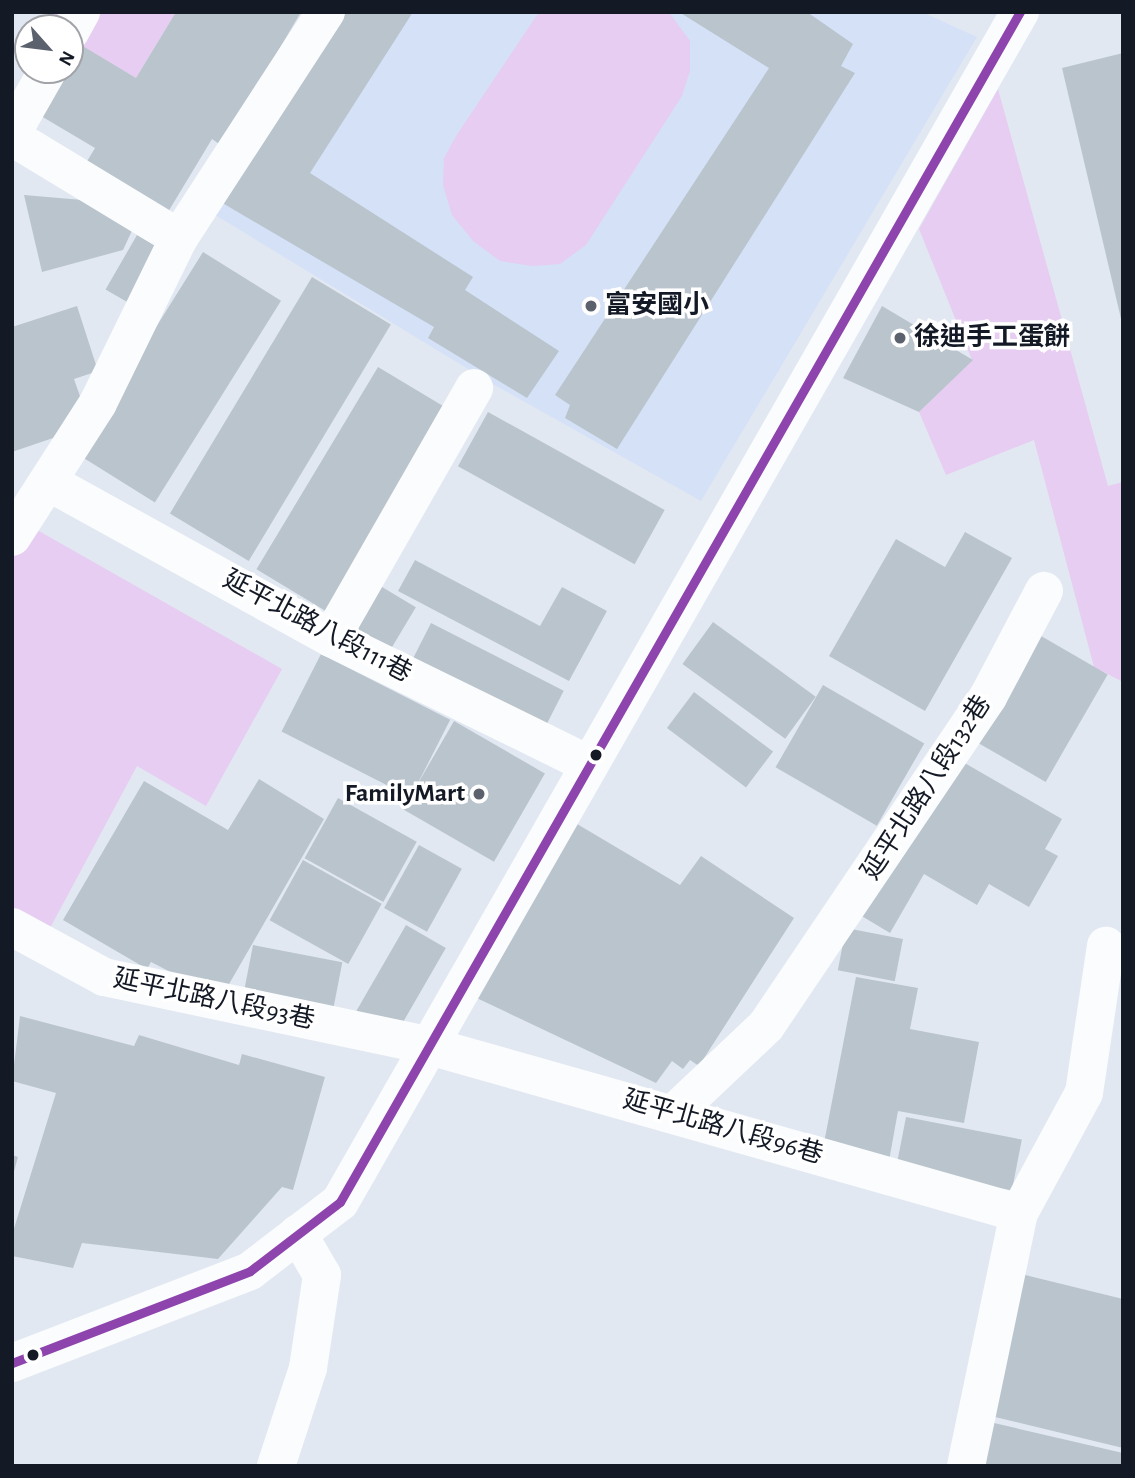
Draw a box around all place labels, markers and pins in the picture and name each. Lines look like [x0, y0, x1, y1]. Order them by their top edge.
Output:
place label: 富安國小 [605, 290, 709, 322]
marker: 富安國小 [583, 298, 599, 314]
place label: 徐迪手工蛋餅 [914, 322, 1070, 354]
marker: 徐迪手工蛋餅 [892, 330, 908, 346]
unlabelled marker [589, 748, 603, 762]
place label: FamilyMart [345, 778, 465, 810]
marker: FamilyMart [471, 786, 487, 802]
unlabelled marker [26, 1348, 40, 1362]

